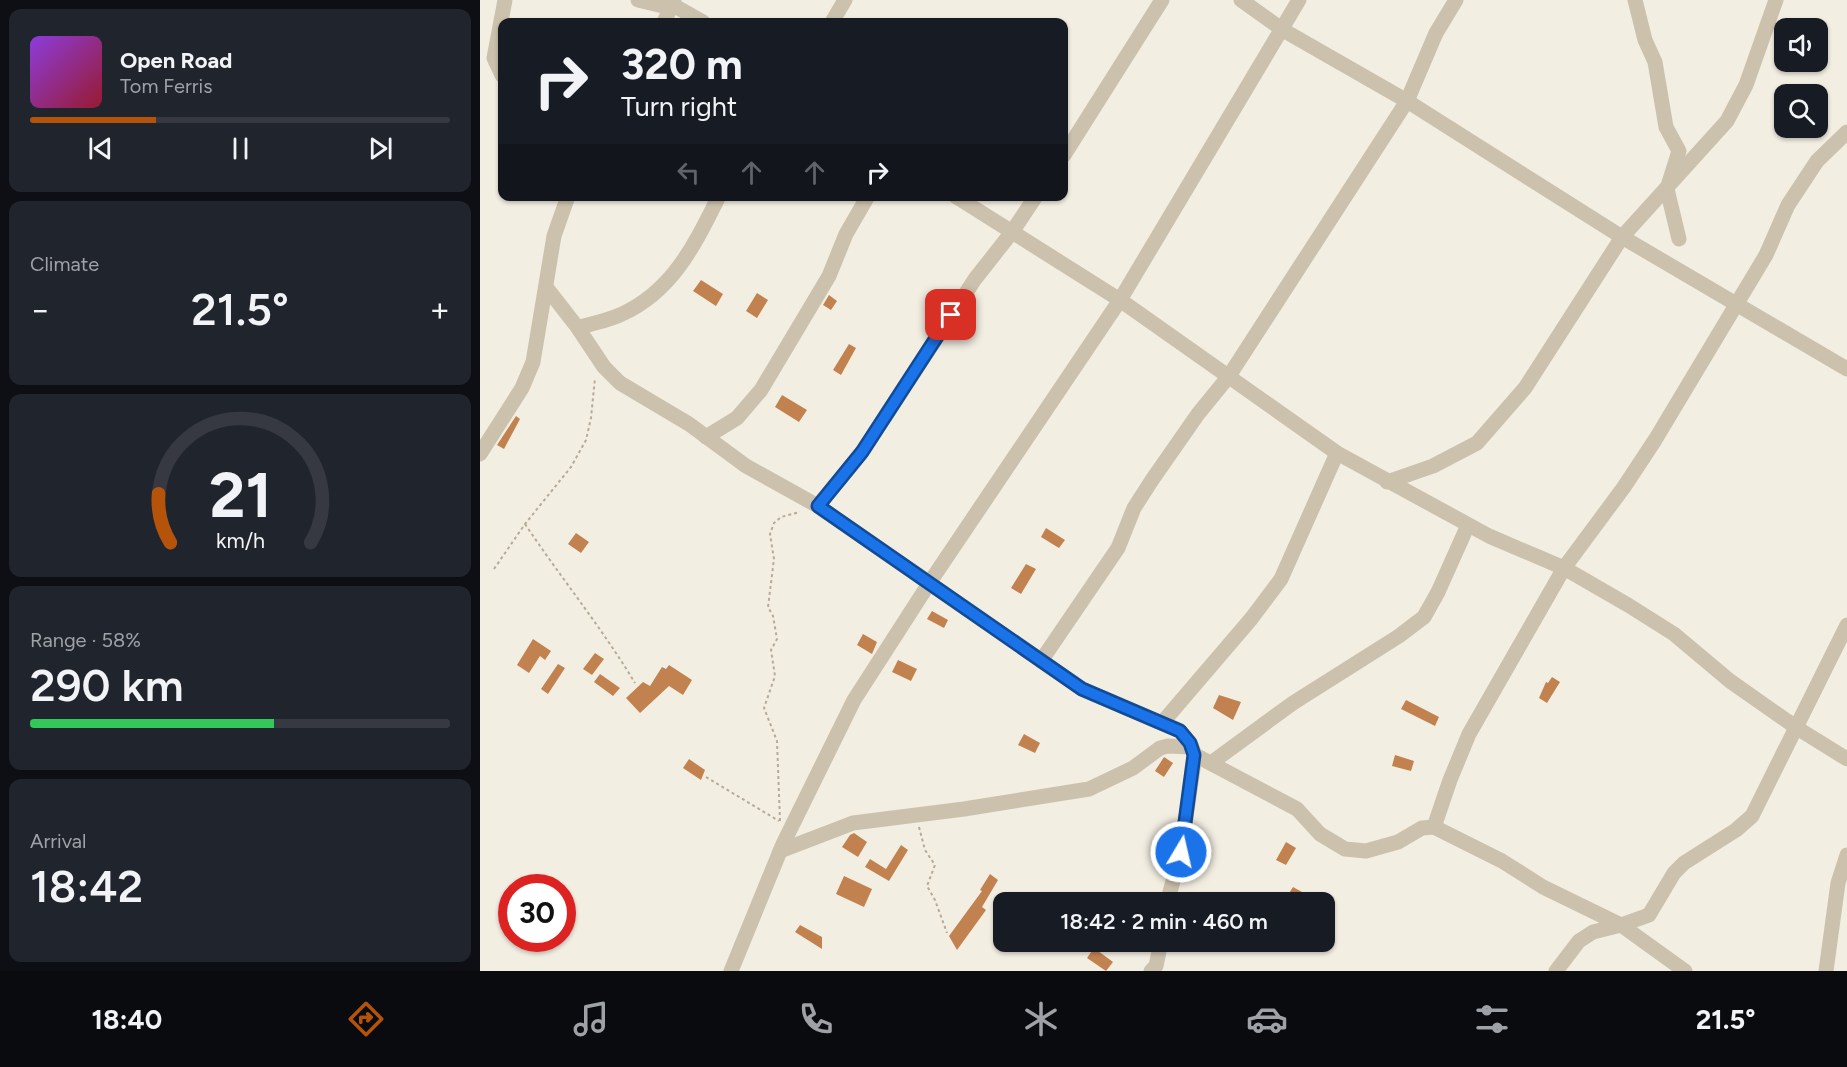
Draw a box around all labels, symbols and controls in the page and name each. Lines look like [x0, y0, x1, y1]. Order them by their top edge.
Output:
map controls [1774, 18, 1828, 138]
button: sound [1774, 18, 1828, 72]
text: 320 m [621, 39, 743, 90]
icon: right [522, 42, 600, 120]
text: Open Road [120, 47, 232, 74]
text: Tom Ferris [120, 74, 213, 98]
button: search [1774, 84, 1828, 138]
text: Turn right [621, 90, 737, 123]
icon: previous [84, 132, 117, 165]
icon: pause [224, 132, 257, 165]
icon: next [364, 132, 397, 165]
icon: left [672, 156, 705, 189]
icon: ahead [735, 156, 768, 189]
icon: ahead [798, 156, 831, 189]
icon: right [861, 156, 894, 189]
text: Climate [30, 252, 99, 276]
text: 21.5° [191, 282, 289, 336]
pin [925, 289, 976, 340]
text: − [30, 290, 51, 329]
text: + [429, 290, 450, 329]
icon: arrive [934, 298, 967, 331]
text: 21 [209, 458, 271, 533]
text: km/h [216, 528, 264, 553]
text: Range · 58% [30, 628, 141, 652]
text: 290 km [30, 658, 184, 712]
position arrow [1149, 820, 1213, 884]
text: Arrival [30, 829, 86, 853]
text: 18:42 [30, 859, 143, 913]
speed limit sign: 30 [498, 874, 576, 952]
text: 18:42 · 2 min · 460 m [1060, 908, 1268, 935]
icon: directions [345, 998, 387, 1040]
icon: music [570, 998, 612, 1040]
icon: phone [795, 998, 837, 1040]
icon: climate [1020, 998, 1062, 1040]
icon: car [1246, 998, 1288, 1040]
icon: filters [1471, 998, 1513, 1040]
text: 18:40 [92, 1003, 162, 1036]
text: 21.5° [1696, 1003, 1755, 1036]

